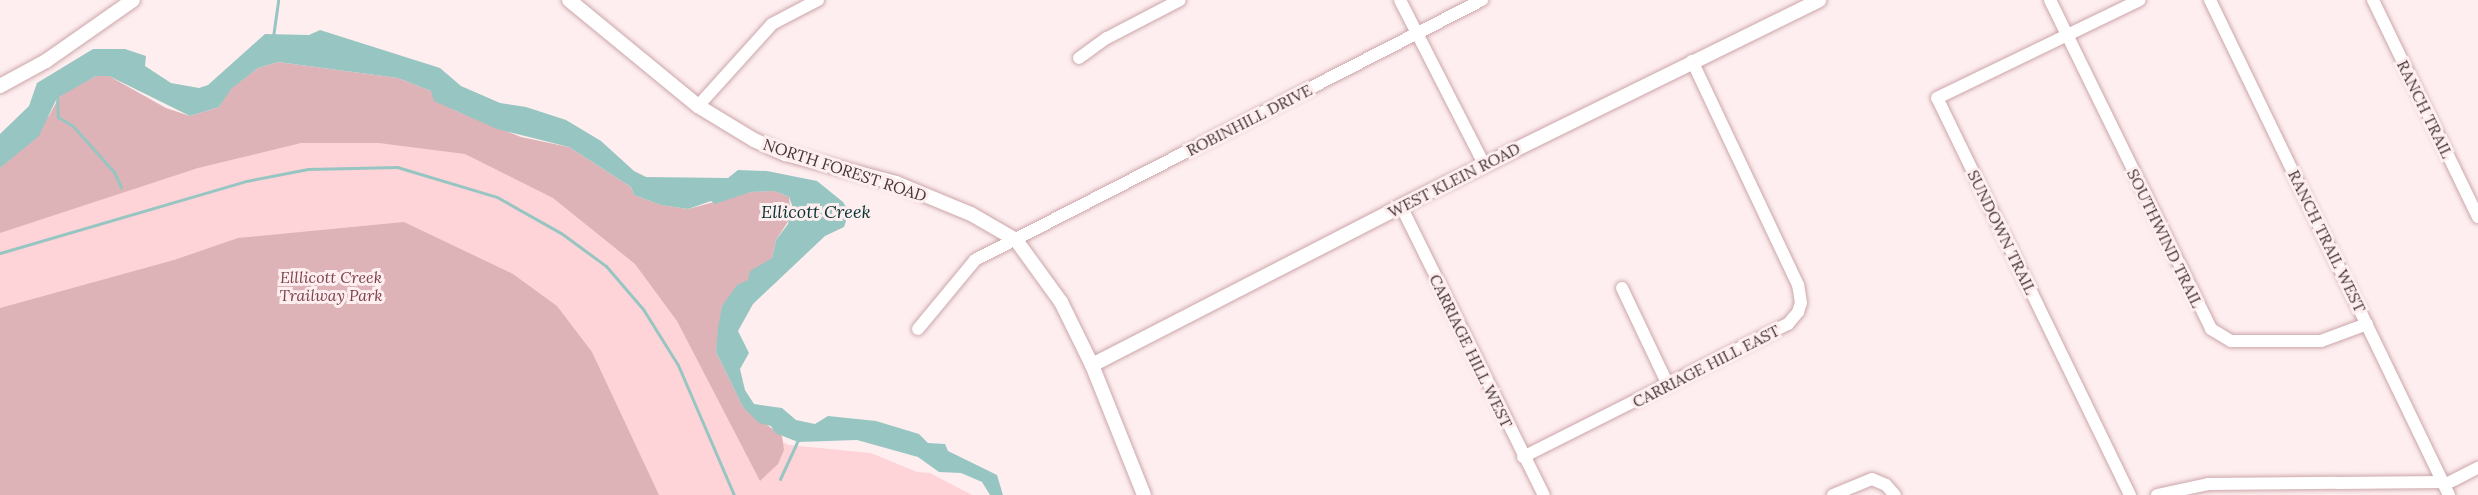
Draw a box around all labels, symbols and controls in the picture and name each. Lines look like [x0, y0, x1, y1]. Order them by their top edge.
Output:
street label: RANCH TRAIL [2393, 57, 2457, 161]
street label: ROBINHILL DRIVE [1183, 80, 1315, 160]
street label: NORTH FOREST ROAD [761, 134, 929, 206]
street label: WEST KLEIN ROAD [1385, 138, 1523, 222]
street label: SOUTHWIND TRAIL [2123, 166, 2207, 310]
street label: SUNDOWN TRAIL [1964, 167, 2040, 297]
street label: RANCH TRAIL WEST [2284, 167, 2370, 315]
water label: Ellicott Creek [761, 201, 871, 223]
park label: Elllicott Creek Trailway Park [279, 267, 383, 305]
street label: CARRIAGE HILL WEST [1425, 271, 1517, 431]
street label: CARRIAGE HILL EAST [1629, 321, 1783, 411]

